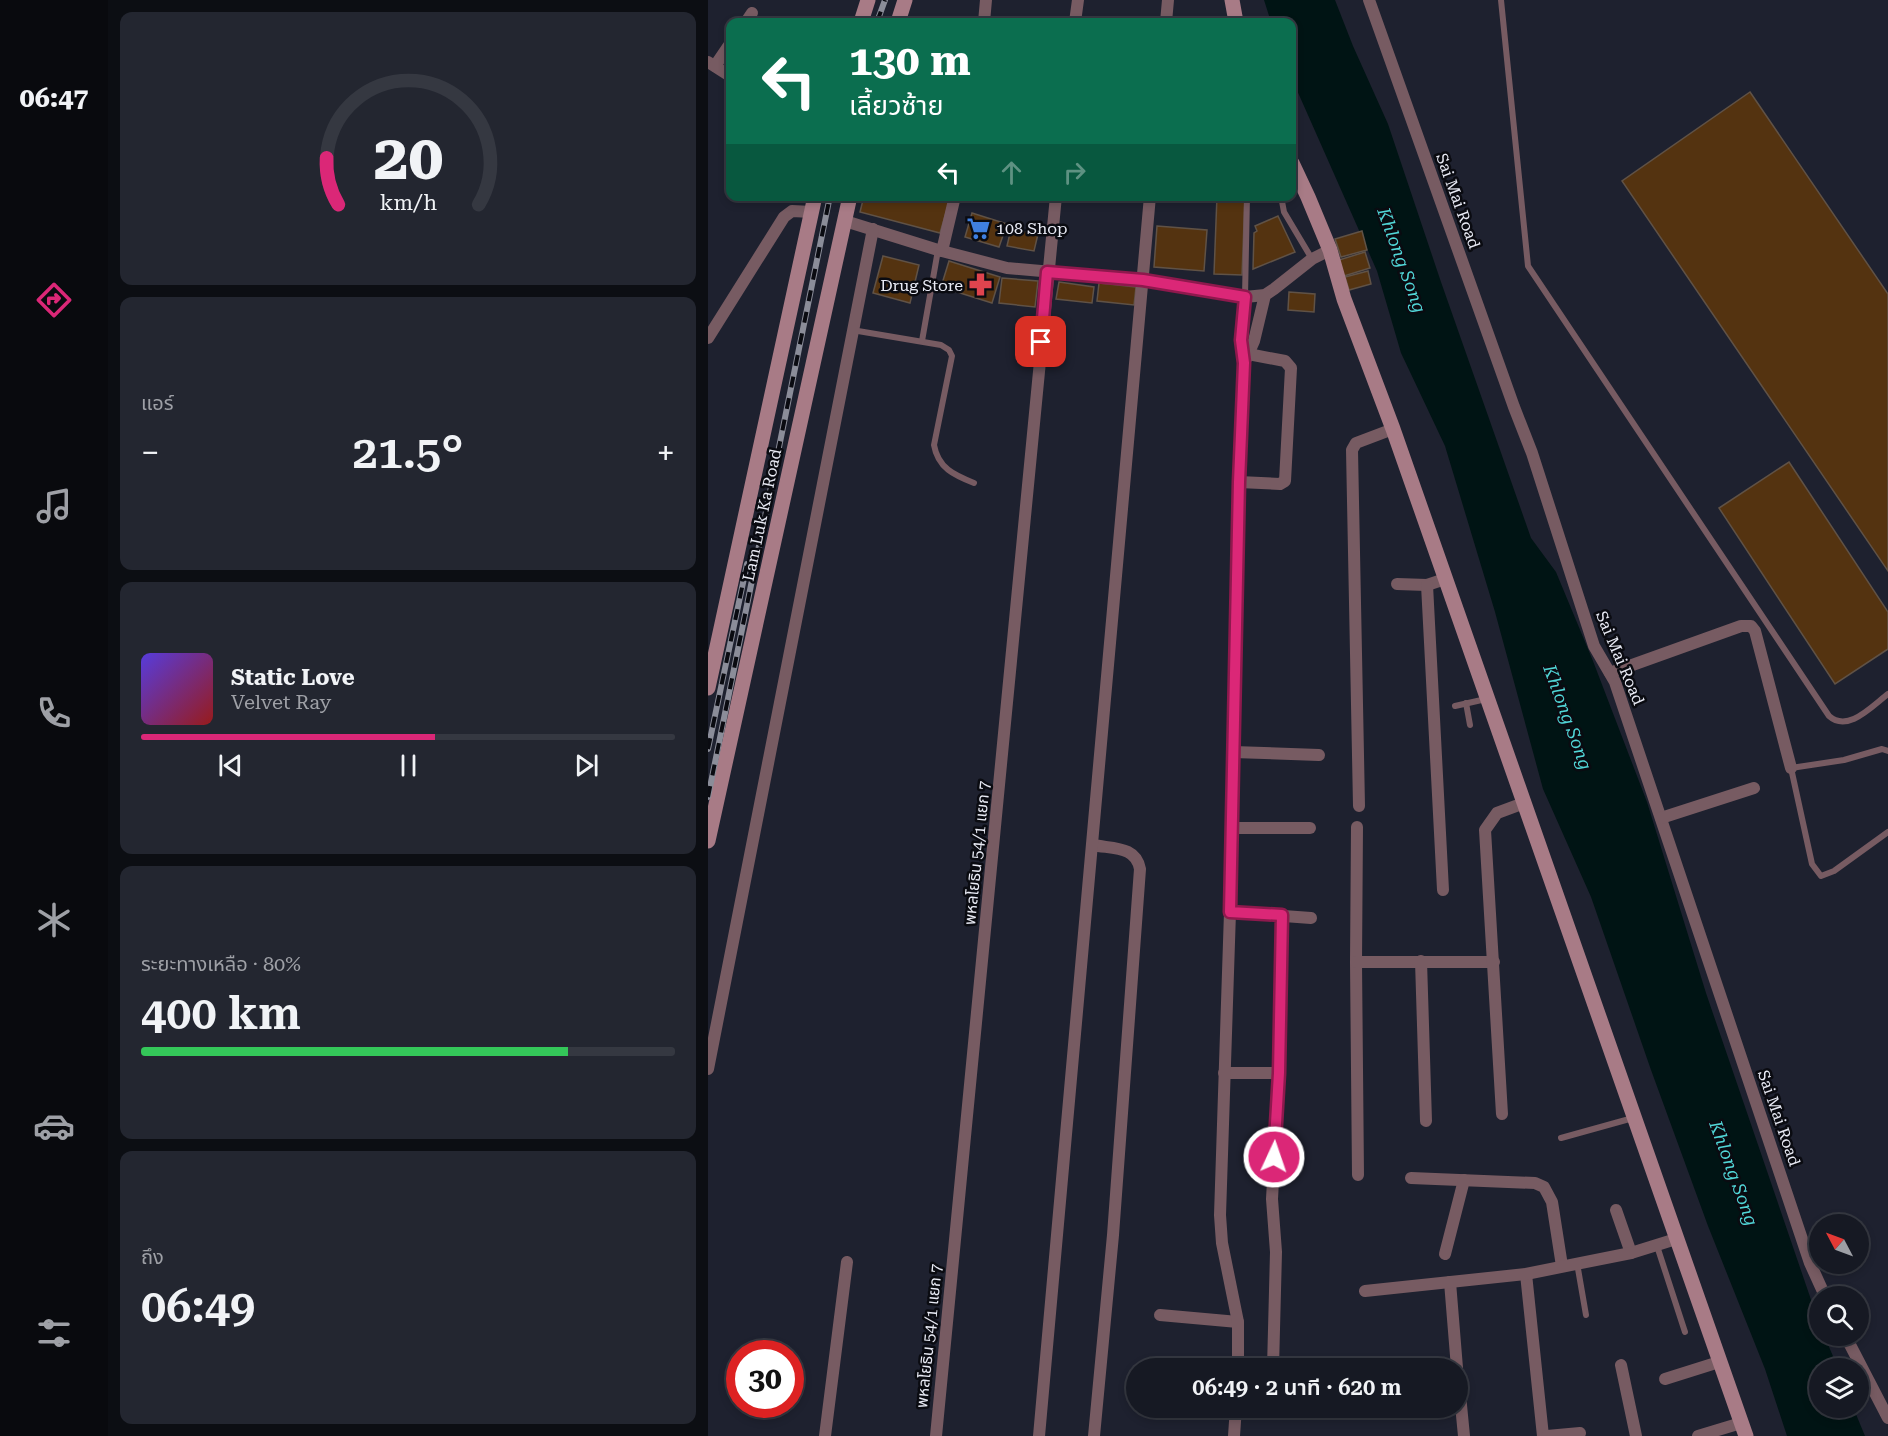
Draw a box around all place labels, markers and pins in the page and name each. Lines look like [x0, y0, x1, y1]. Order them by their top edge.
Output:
supermarket icon: 108 Shop [965, 215, 991, 241]
place label: 108 Shop [996, 219, 1068, 238]
pharmacy icon: Drug Store [968, 272, 994, 298]
place label: Drug Store [880, 276, 963, 295]
pin [1015, 316, 1066, 367]

